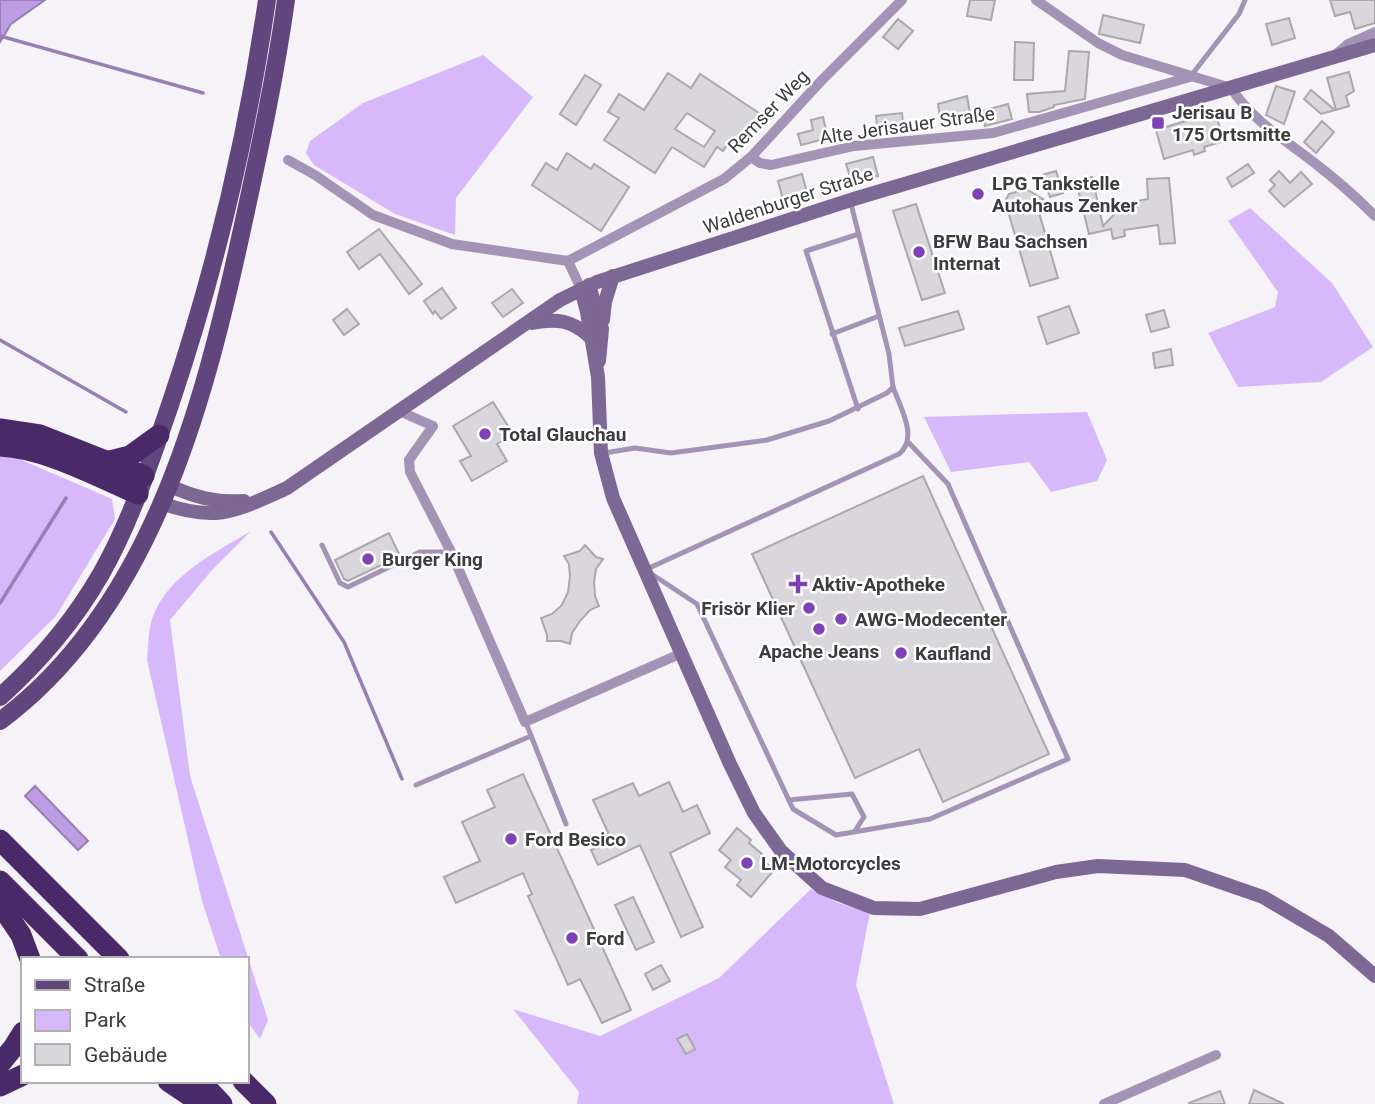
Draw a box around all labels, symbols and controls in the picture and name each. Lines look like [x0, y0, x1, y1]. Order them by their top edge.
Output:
street label: Remser Weg [723, 65, 814, 158]
place label: Jerisau B 175 Ortsmitte [1172, 101, 1291, 146]
street label: Alte Jerisauer Straße [818, 102, 996, 149]
marker: Jerisau B 175 Ortsmitte [1150, 115, 1166, 131]
street label: Waldenburger Straße [700, 162, 876, 239]
place label: LPG Tankstelle Autohaus Zenker [992, 172, 1138, 217]
marker: LPG Tankstelle Autohaus Zenker [970, 186, 986, 202]
place label: BFW Bau Sachsen Internat [933, 230, 1088, 275]
marker: BFW Bau Sachsen Internat [911, 244, 927, 260]
place label: Total Glauchau [499, 423, 626, 446]
marker: Total Glauchau [477, 426, 493, 442]
place label: Burger King [382, 548, 483, 571]
marker: Burger King [360, 551, 376, 567]
place label: Aktiv-Apotheke [812, 573, 945, 596]
marker: Aktiv-Apotheke [790, 576, 806, 592]
place label: Frisör Klier [701, 597, 795, 620]
marker: Frisör Klier [801, 600, 817, 616]
place label: AWG-Modecenter [855, 608, 1007, 631]
marker: AWG-Modecenter [833, 611, 849, 627]
marker: Apache Jeans [811, 621, 827, 637]
place label: Apache Jeans [759, 640, 879, 663]
place label: Kaufland [915, 642, 991, 665]
marker: Kaufland [893, 645, 909, 661]
place label: Ford Besico [525, 828, 626, 851]
marker: Ford Besico [503, 831, 519, 847]
place label: LM-Motorcycles [761, 852, 901, 875]
marker: LM-Motorcycles [739, 855, 755, 871]
place label: Ford [586, 927, 624, 950]
marker: Ford [564, 930, 580, 946]
legend [21, 957, 248, 1083]
text: Straße [84, 973, 145, 997]
text: Park [84, 1008, 127, 1032]
text: Gebäude [84, 1043, 167, 1067]

